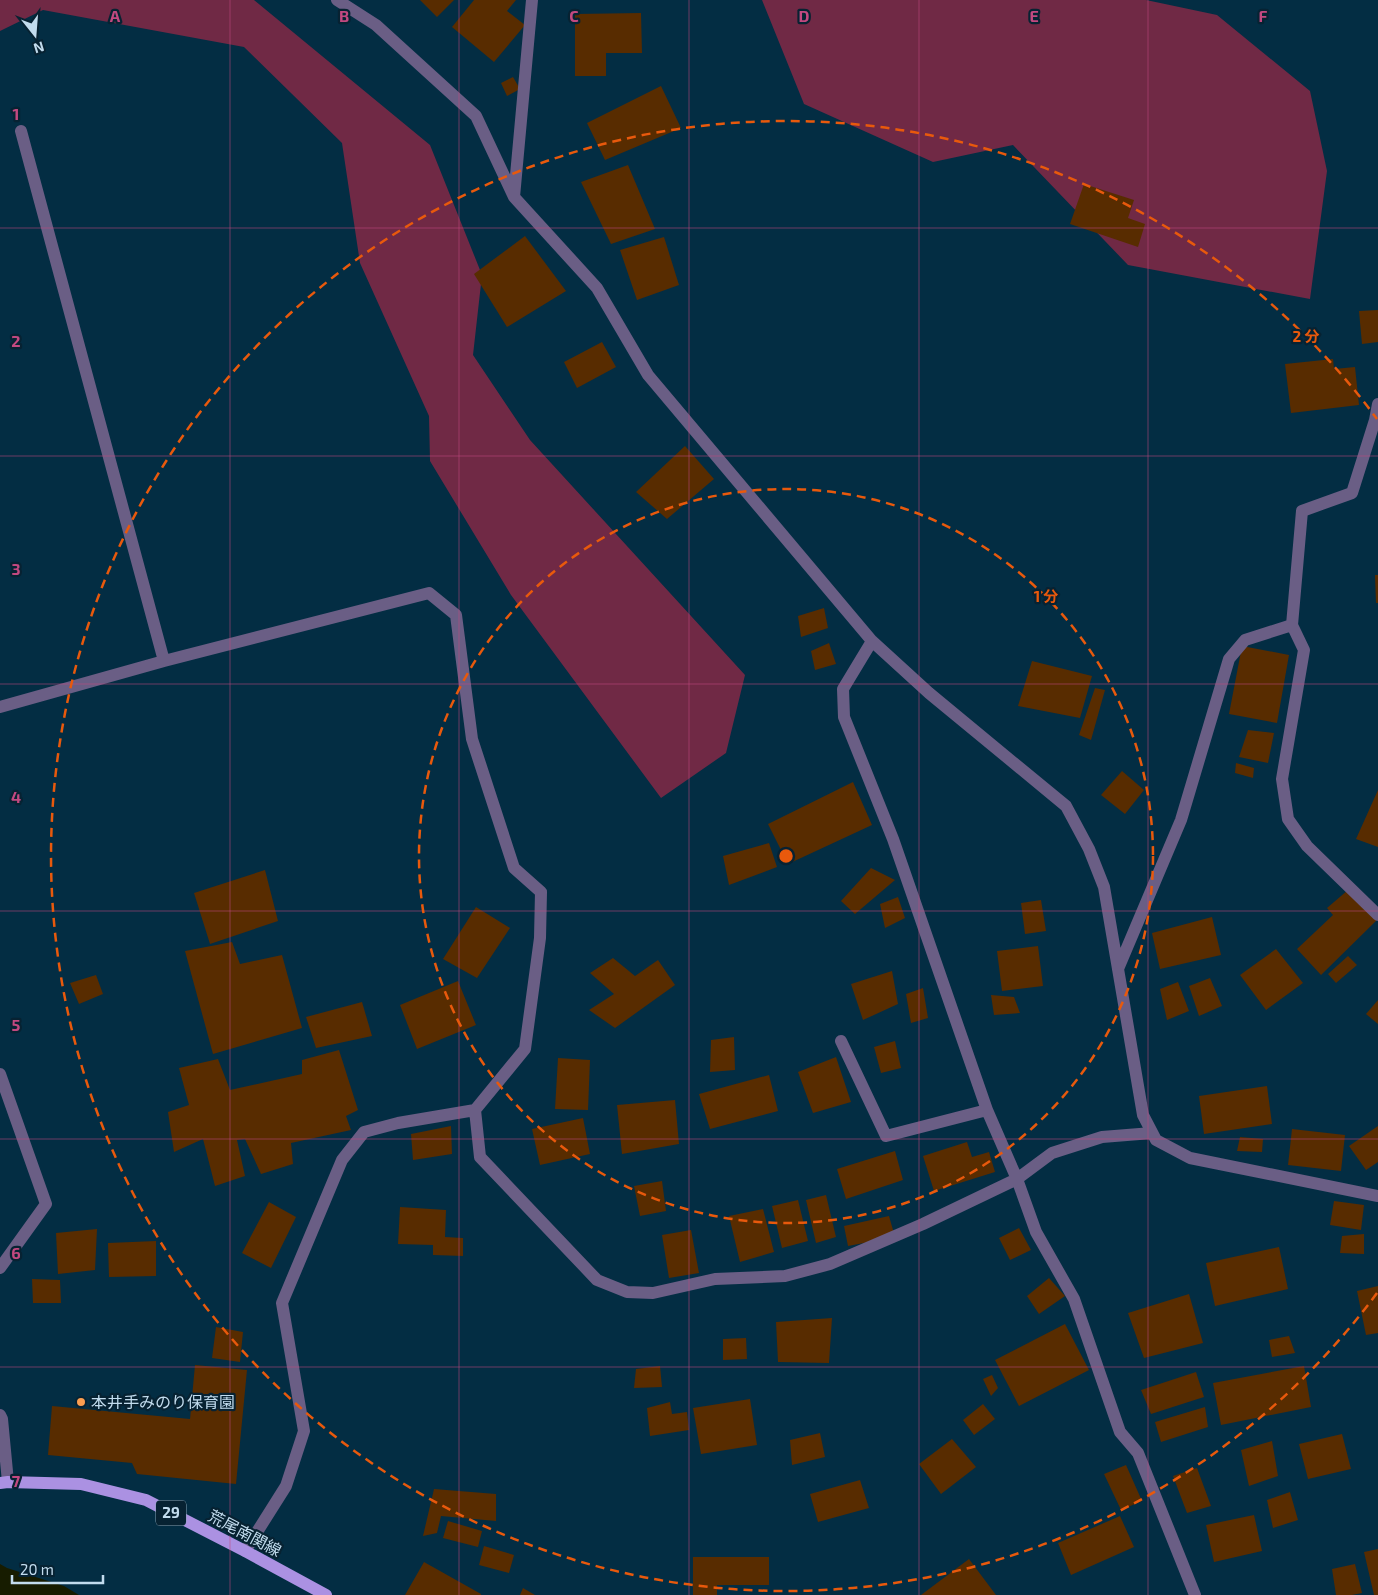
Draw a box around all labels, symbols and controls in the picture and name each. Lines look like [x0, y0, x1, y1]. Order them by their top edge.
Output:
text: A [110, 6, 121, 25]
text: B [339, 6, 349, 25]
text: C [569, 6, 579, 25]
text: D [799, 6, 810, 25]
text: E [1029, 6, 1039, 25]
text: F [1259, 6, 1268, 25]
north arrow [10, 10, 60, 60]
text: N [32, 38, 46, 58]
text: 1 [13, 104, 19, 123]
text: 2 分 [1293, 327, 1319, 345]
text: 2 [11, 331, 21, 350]
text: 3 [11, 559, 21, 578]
text: 1 分 [1034, 587, 1058, 605]
text: 4 [11, 787, 21, 806]
centre of rings [777, 847, 795, 865]
text: 5 [12, 1015, 21, 1034]
text: 6 [11, 1243, 21, 1262]
place label: 本井手みのり保育園 [91, 1392, 235, 1411]
marker: 本井手みのり保育園 [75, 1396, 87, 1408]
text: 7 [12, 1471, 21, 1490]
road number: 29 [156, 1500, 186, 1526]
street label: 荒尾南関線 [205, 1505, 285, 1560]
scale bar [12, 1552, 104, 1584]
text: 20 m [20, 1560, 54, 1578]

